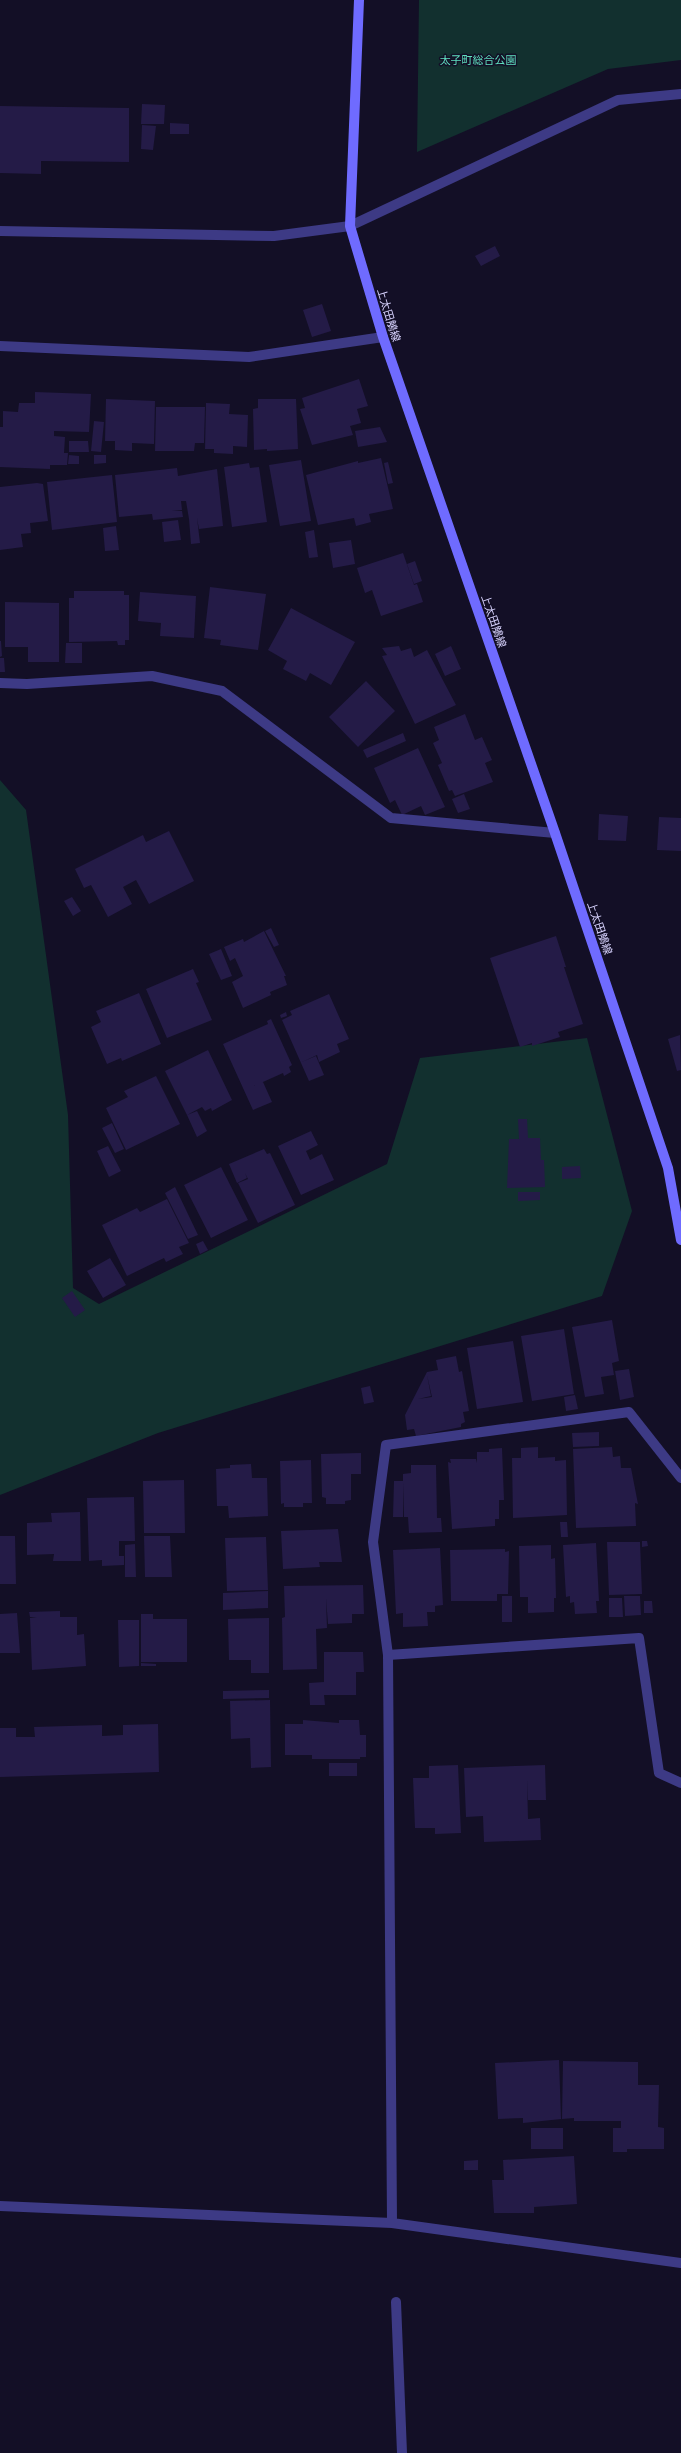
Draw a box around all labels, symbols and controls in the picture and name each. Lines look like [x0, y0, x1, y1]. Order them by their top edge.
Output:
park label: 太子町総合公園 [440, 54, 517, 66]
street label: 上太田鵤線 [375, 287, 403, 343]
street label: 上太田鵤線 [479, 593, 509, 649]
street label: 上太田鵤線 [585, 900, 615, 956]

